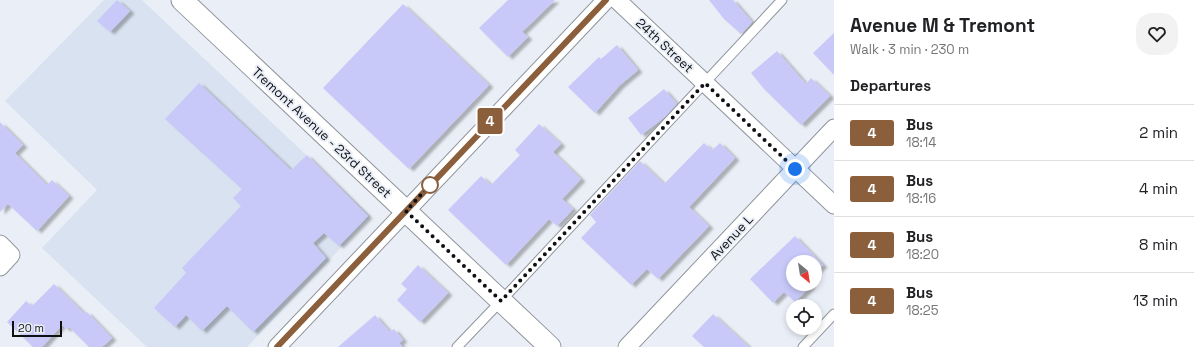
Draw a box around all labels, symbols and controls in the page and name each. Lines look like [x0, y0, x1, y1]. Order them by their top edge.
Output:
text: Avenue M & Tremont [850, 13, 1035, 38]
button: heart [1136, 13, 1178, 55]
street label: 24th Street [632, 14, 697, 76]
text: Walk · 3 min · 230 m [850, 41, 969, 58]
street label: Tremont Avenue - 23rd Street [248, 63, 395, 202]
text: Departures [850, 76, 931, 95]
line badge: 4 [477, 108, 503, 134]
text: 4 [486, 112, 494, 130]
text: Bus [906, 115, 933, 134]
text: 2 min [1139, 123, 1178, 142]
text: 4 [868, 124, 876, 142]
text: 18:14 [906, 134, 936, 151]
your location [785, 159, 805, 179]
text: Bus [906, 171, 933, 190]
unlabelled marker [421, 176, 439, 194]
text: 4 min [1139, 179, 1178, 198]
text: 4 [868, 180, 876, 198]
text: 18:16 [906, 190, 936, 207]
street label: Avenue L [706, 211, 757, 264]
text: Bus [906, 227, 933, 246]
text: 8 min [1139, 235, 1178, 254]
text: 4 [868, 236, 876, 254]
text: 18:20 [906, 246, 939, 263]
north arrow [786, 255, 822, 291]
map controls [786, 255, 822, 335]
text: Bus [906, 283, 933, 302]
text: 13 min [1133, 291, 1178, 310]
text: 4 [868, 292, 876, 310]
button: locate [786, 299, 822, 335]
text: 18:25 [906, 302, 938, 319]
scale bar [12, 319, 62, 338]
text: 20 m [18, 321, 44, 335]

